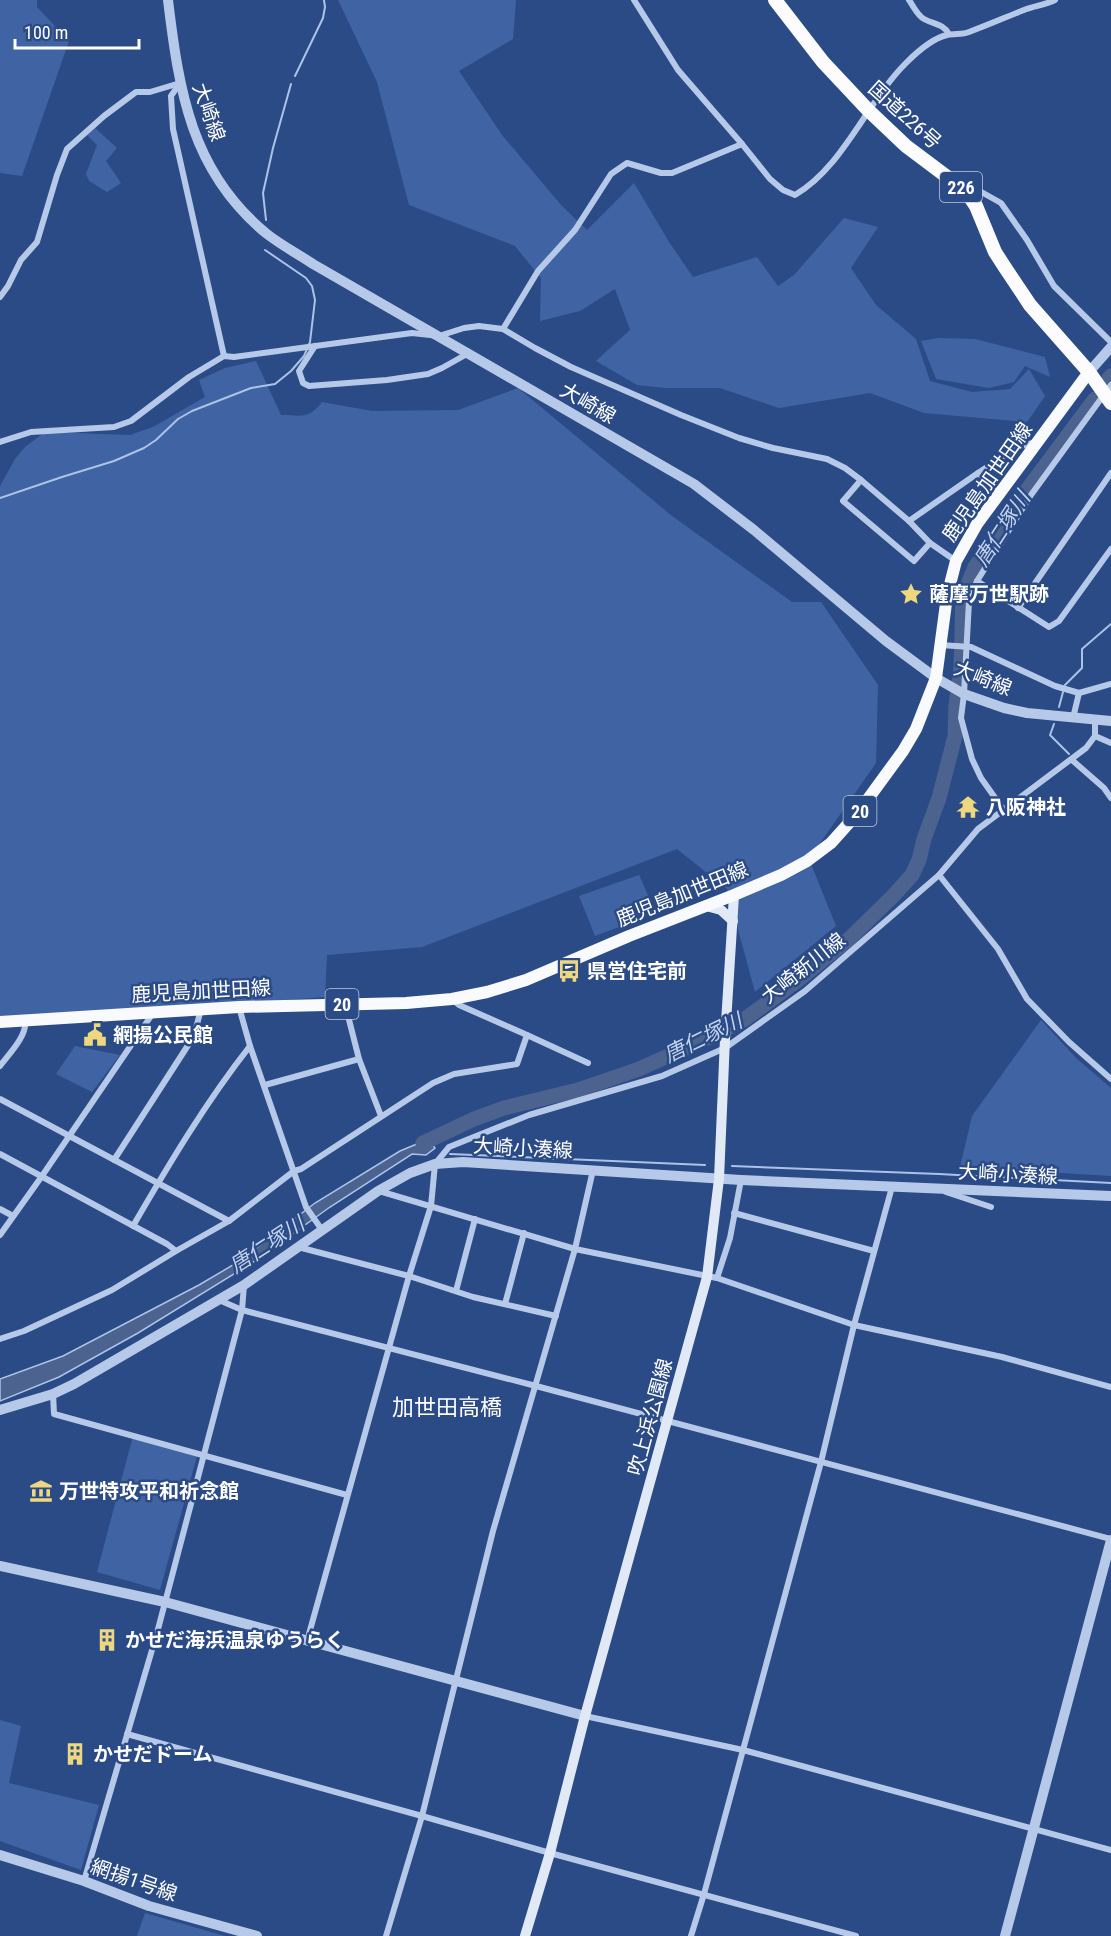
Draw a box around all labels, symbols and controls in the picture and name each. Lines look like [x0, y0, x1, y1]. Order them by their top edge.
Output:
scale bar [15, 12, 140, 50]
text: 100 m [24, 22, 68, 43]
street label: 国道226号 [864, 76, 946, 154]
street label: 大崎線 [188, 80, 230, 144]
road number: 226 [940, 172, 982, 202]
street label: 大崎線 [556, 378, 620, 428]
street label: 鹿児島加世田線 [937, 418, 1037, 546]
water label: 唐仁塚川 [969, 486, 1036, 571]
place icon: 薩摩万世駅跡 [898, 581, 924, 607]
place label: 薩摩万世駅跡 [929, 582, 1049, 606]
street label: 大崎線 [951, 656, 1015, 700]
temple icon: 八阪神社 [955, 794, 981, 820]
place label: 八阪神社 [986, 795, 1066, 819]
road number: 20 [844, 796, 876, 826]
street label: 鹿児島加世田線 [613, 857, 751, 931]
street label: 大崎新川線 [756, 928, 850, 1008]
bus stop icon: 県営住宅前 [556, 958, 582, 984]
place label: 県営住宅前 [587, 959, 687, 983]
street label: 鹿児島加世田線 [130, 975, 272, 1007]
road number: 20 [326, 989, 358, 1019]
water label: 唐仁塚川 [660, 1008, 748, 1067]
public building icon: 網揚公民館 [82, 1022, 108, 1048]
place label: 網揚公民館 [113, 1023, 213, 1047]
street label: 大崎小湊線 [472, 1133, 574, 1163]
street label: 大崎小湊線 [957, 1159, 1059, 1189]
water label: 唐仁塚川 [225, 1211, 310, 1278]
street label: 吹上浜公園線 [623, 1356, 677, 1478]
district label: 加世田高橋 [392, 1395, 502, 1420]
museum icon: 万世特攻平和祈念館 [28, 1478, 54, 1504]
place label: 万世特攻平和祈念館 [59, 1479, 239, 1503]
building icon: かせだ海浜温泉ゆうらく [94, 1627, 120, 1653]
place label: かせだ海浜温泉ゆうらく [125, 1628, 345, 1652]
building icon: かせだドーム [62, 1741, 88, 1767]
place label: かせだドーム [93, 1742, 212, 1766]
street label: 網揚1号線 [88, 1854, 180, 1906]

